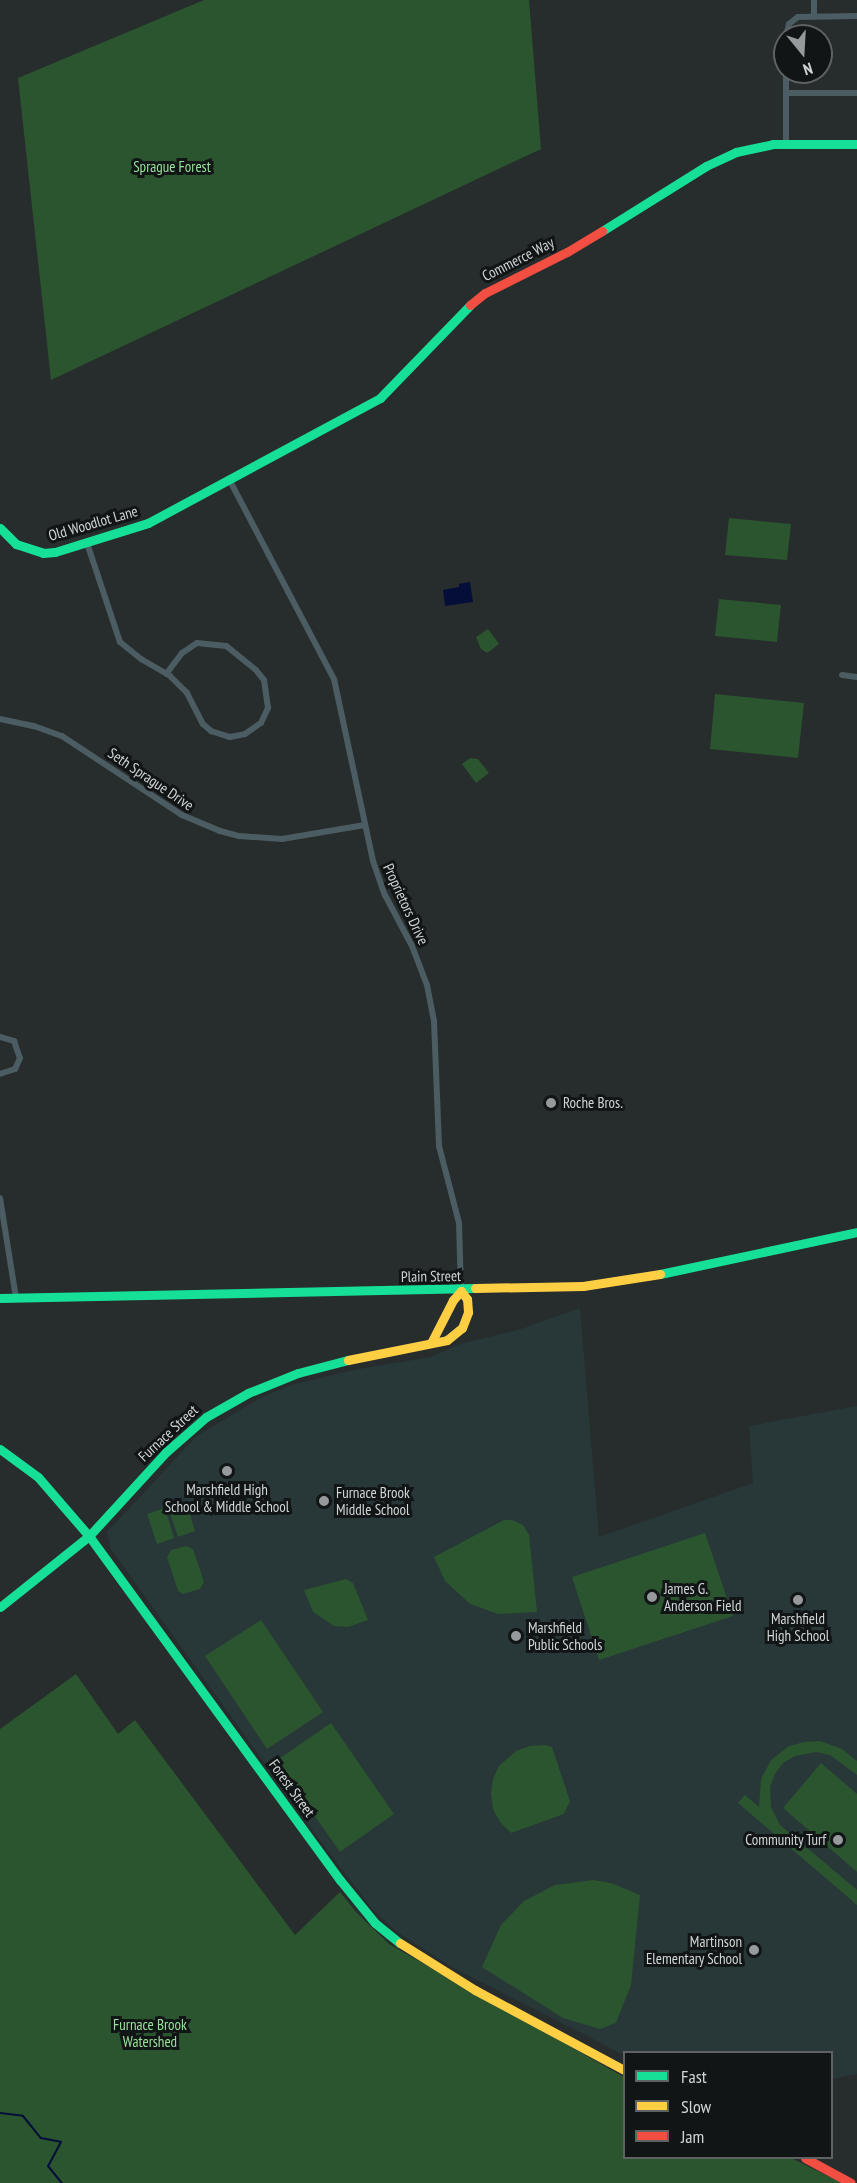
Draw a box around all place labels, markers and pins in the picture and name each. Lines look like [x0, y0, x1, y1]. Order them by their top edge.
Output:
place label: Roche Bros. [563, 1094, 623, 1112]
marker: Roche Bros. [544, 1096, 558, 1110]
marker: Marshfield High School & Middle School [220, 1464, 234, 1478]
place label: Marshfield High School & Middle School [165, 1480, 289, 1515]
place label: Furnace Brook Middle School [336, 1483, 410, 1518]
marker: Furnace Brook Middle School [317, 1494, 331, 1508]
place label: James G. Anderson Field [664, 1579, 741, 1614]
marker: James G. Anderson Field [645, 1590, 659, 1604]
marker: Marshfield High School [791, 1593, 805, 1607]
place label: Marshfield High School [767, 1609, 829, 1644]
place label: Marshfield Public Schools [528, 1618, 603, 1653]
marker: Marshfield Public Schools [509, 1629, 523, 1643]
place label: Community Turf [744, 1831, 826, 1849]
marker: Community Turf [831, 1833, 845, 1847]
place label: Martinson Elementary School [645, 1932, 742, 1967]
marker: Martinson Elementary School [747, 1943, 761, 1957]

